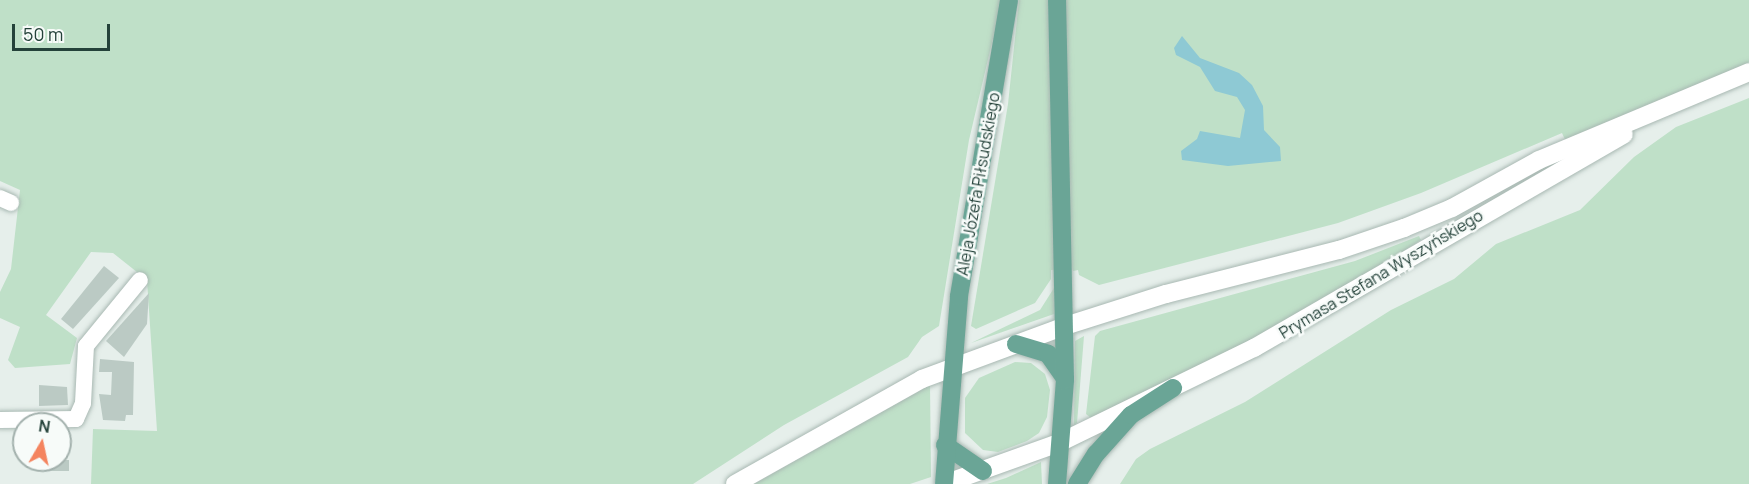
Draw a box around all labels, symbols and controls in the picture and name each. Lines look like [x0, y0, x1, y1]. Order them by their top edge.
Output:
scale bar [15, 12, 112, 50]
text: 50 m [23, 22, 63, 46]
street label: Aleja Józefa Piłsudskiego [952, 91, 1004, 277]
street label: Prymasa Stefana Wyszyńskiego [1276, 205, 1486, 343]
north arrow [12, 412, 72, 472]
text: N [37, 414, 52, 438]

